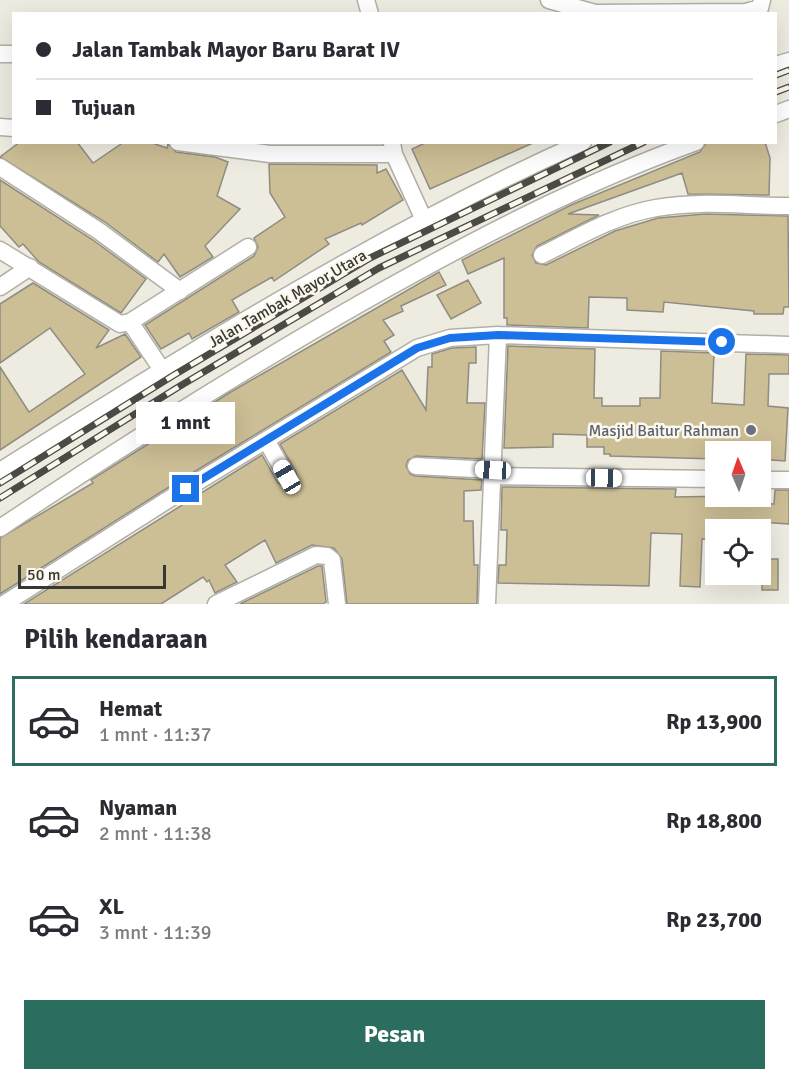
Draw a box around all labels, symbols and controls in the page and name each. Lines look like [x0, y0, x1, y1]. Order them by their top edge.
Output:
text: Jalan Tambak Mayor Baru Barat IV [72, 36, 400, 63]
text: Tujuan [72, 94, 135, 121]
street label: Jalan Tambak Mayor Utara [205, 245, 370, 352]
route start [708, 328, 735, 355]
callout: 1 mnt [136, 402, 236, 444]
text: 1 mnt [161, 410, 210, 435]
place label: Masjid Baitur Rahman [588, 421, 739, 441]
marker: Masjid Baitur Rahman [744, 423, 758, 437]
north arrow [705, 441, 771, 507]
map controls [705, 441, 771, 585]
car [270, 457, 304, 497]
car [475, 460, 511, 480]
car [586, 469, 622, 487]
route end [172, 475, 199, 502]
button: locate [705, 519, 771, 585]
scale bar [18, 562, 166, 590]
text: 50 m [27, 565, 61, 585]
text: Pilih kendaraan [24, 623, 208, 656]
icon: car [27, 694, 81, 748]
text: Hemat [99, 695, 162, 722]
text: Rp 13,900 [666, 708, 762, 735]
text: 1 mnt · 11:37 [99, 722, 212, 747]
icon: car [27, 793, 81, 847]
text: Nyaman [99, 794, 177, 821]
text: Rp 18,800 [666, 807, 762, 834]
text: 2 mnt · 11:38 [99, 821, 212, 846]
icon: car [27, 892, 81, 946]
text: XL [99, 893, 124, 920]
text: Rp 23,700 [666, 906, 762, 933]
text: 3 mnt · 11:39 [99, 920, 212, 945]
button: Pesan [24, 1000, 765, 1069]

